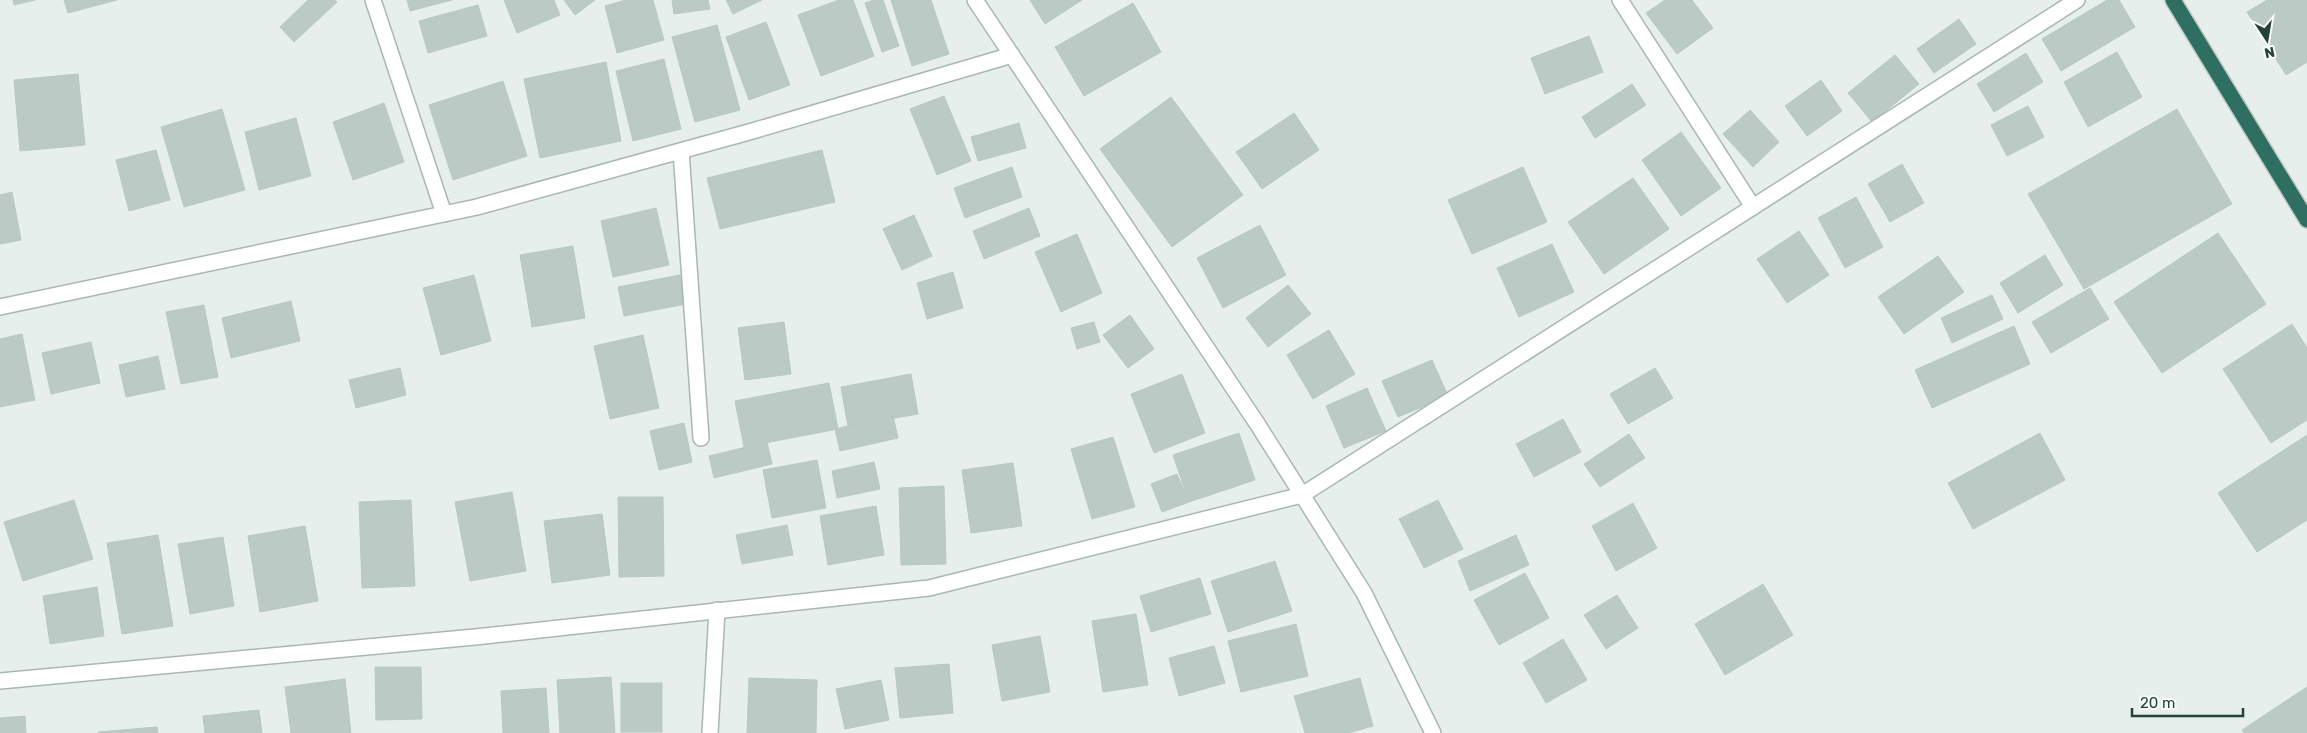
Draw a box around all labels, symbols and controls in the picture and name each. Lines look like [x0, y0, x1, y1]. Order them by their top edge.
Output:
north arrow [2242, 15, 2292, 65]
text: N [2263, 43, 2276, 62]
scale bar [2132, 686, 2243, 718]
text: 20 m [2140, 694, 2175, 712]

